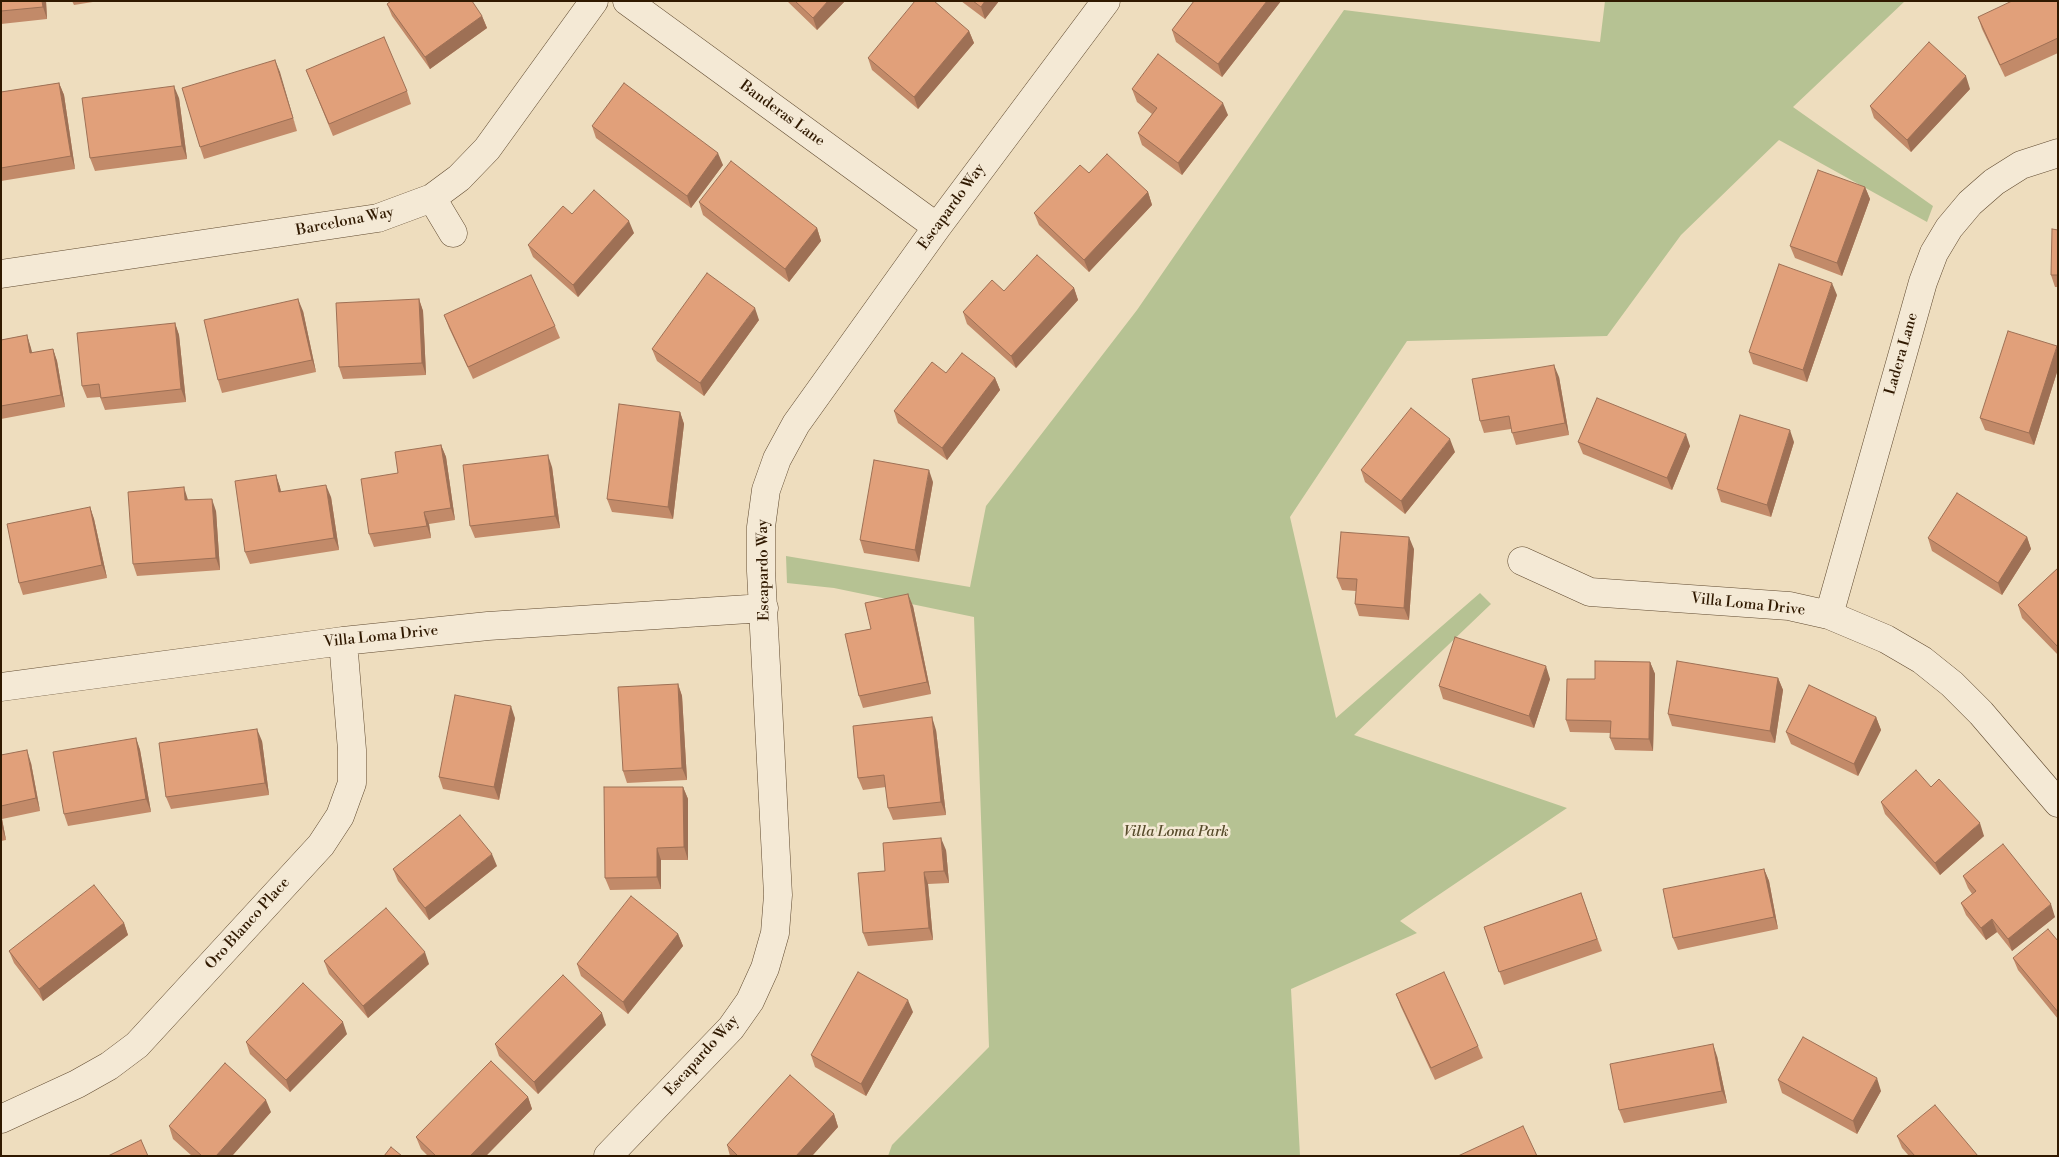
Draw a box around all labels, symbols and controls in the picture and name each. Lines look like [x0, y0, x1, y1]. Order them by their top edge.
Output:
street label: Banderas Lane [736, 77, 828, 151]
street label: Escapardo Way [915, 160, 989, 254]
street label: Barcelona Way [294, 204, 396, 240]
street label: Ladera Lane [1882, 311, 1922, 397]
street label: Escapardo Way [754, 519, 774, 621]
street label: Villa Loma Drive [1690, 590, 1806, 620]
street label: Villa Loma Drive [323, 622, 439, 652]
park label: Villa Loma Park [1123, 823, 1229, 841]
street label: Oro Blanco Place [202, 874, 294, 974]
street label: Escapardo Way [661, 1012, 743, 1100]

